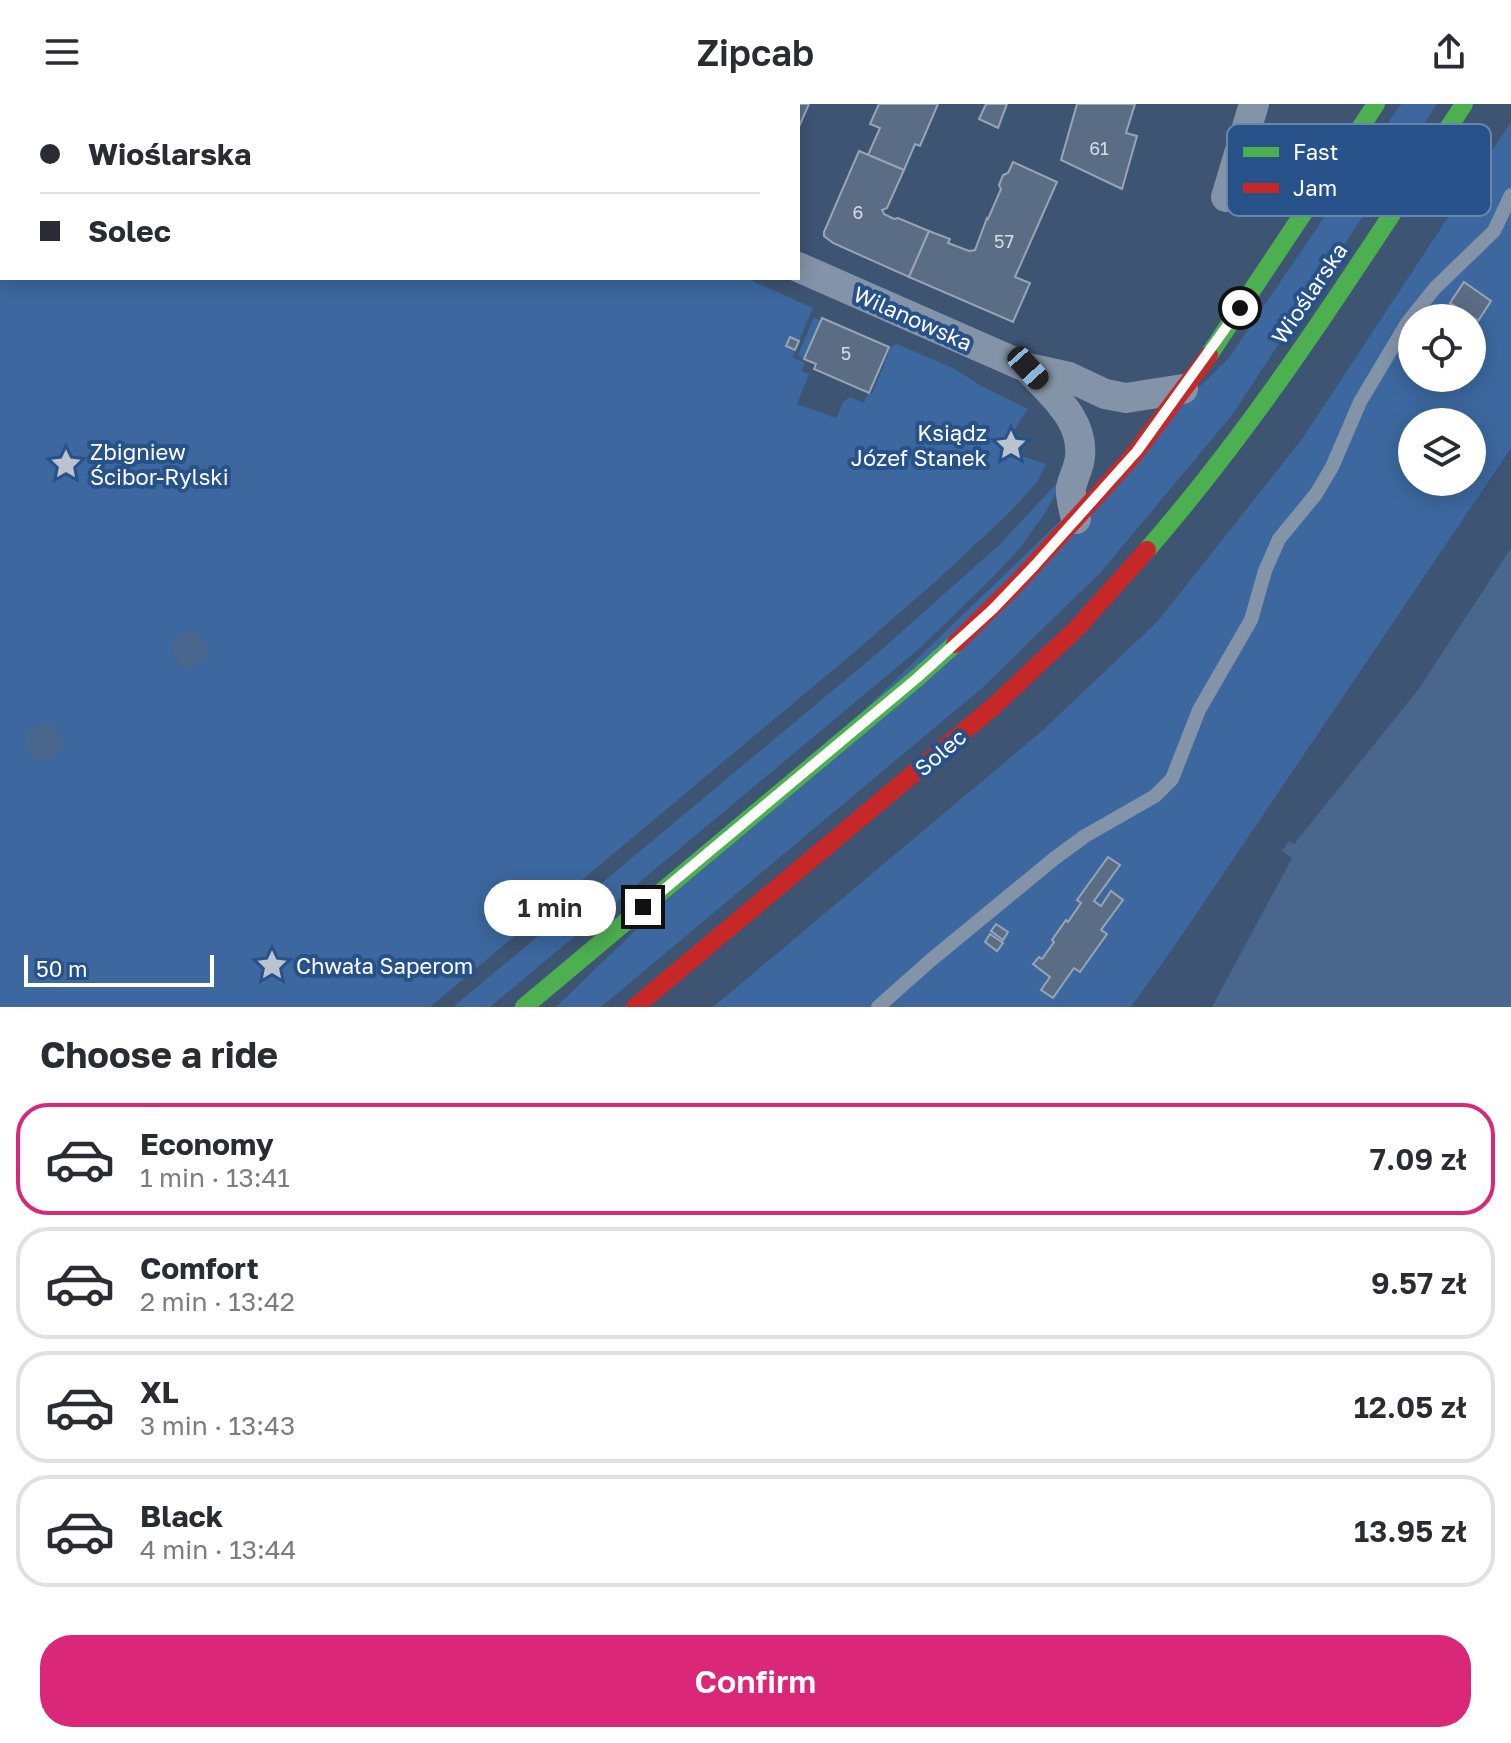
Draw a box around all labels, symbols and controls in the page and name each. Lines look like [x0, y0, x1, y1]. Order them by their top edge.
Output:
icon: menu [40, 30, 84, 74]
icon: share [1427, 30, 1471, 74]
text: Zipcab [697, 31, 814, 74]
legend [1227, 124, 1491, 216]
text: Wioślarska [88, 136, 251, 172]
house number: 61 [1089, 137, 1109, 159]
text: Fast [1293, 138, 1339, 165]
text: Jam [1293, 174, 1337, 201]
house number: 6 [853, 201, 863, 223]
text: Solec [88, 213, 171, 249]
house number: 57 [994, 230, 1014, 252]
street label: Wioślarska [1265, 237, 1353, 349]
street label: Wilanowska [849, 280, 977, 356]
route start [1222, 290, 1258, 326]
map controls [1398, 304, 1486, 496]
button: locate [1398, 304, 1486, 392]
house number: 5 [841, 342, 851, 364]
car [1003, 342, 1053, 394]
button: layers [1398, 408, 1486, 496]
place label: Ksiądz Józef Stanek [851, 419, 987, 471]
place icon: Ksiądz Józef Stanek [994, 428, 1028, 462]
place label: Zbigniew Ścibor-Rylski [90, 438, 229, 490]
place icon: Zbigniew Ścibor-Rylski [49, 447, 83, 481]
street label: Solec [909, 723, 971, 781]
callout: 1 min [483, 879, 615, 935]
route end [625, 889, 661, 925]
text: 1 min [517, 892, 583, 923]
place icon: Chwała Saperom [255, 948, 289, 982]
scale bar [24, 951, 214, 987]
place label: Chwała Saperom [296, 952, 473, 979]
text: 50 m [36, 955, 87, 982]
text: Choose a ride [40, 1033, 278, 1076]
icon: car [44, 1123, 116, 1195]
text: Economy [140, 1126, 274, 1162]
text: 7.09 zł [1370, 1141, 1467, 1177]
text: 1 min · 13:41 [140, 1162, 290, 1193]
icon: car [44, 1247, 116, 1319]
text: Comfort [140, 1250, 259, 1286]
text: 9.57 zł [1371, 1265, 1467, 1301]
text: 2 min · 13:42 [140, 1286, 295, 1317]
icon: car [44, 1371, 116, 1443]
text: XL [140, 1374, 179, 1410]
text: 12.05 zł [1354, 1389, 1467, 1425]
text: 3 min · 13:43 [140, 1410, 295, 1441]
icon: car [44, 1495, 116, 1567]
text: Black [140, 1498, 223, 1534]
text: 13.95 zł [1354, 1513, 1467, 1549]
text: 4 min · 13:44 [140, 1534, 296, 1565]
button: Confirm [40, 1635, 1471, 1727]

